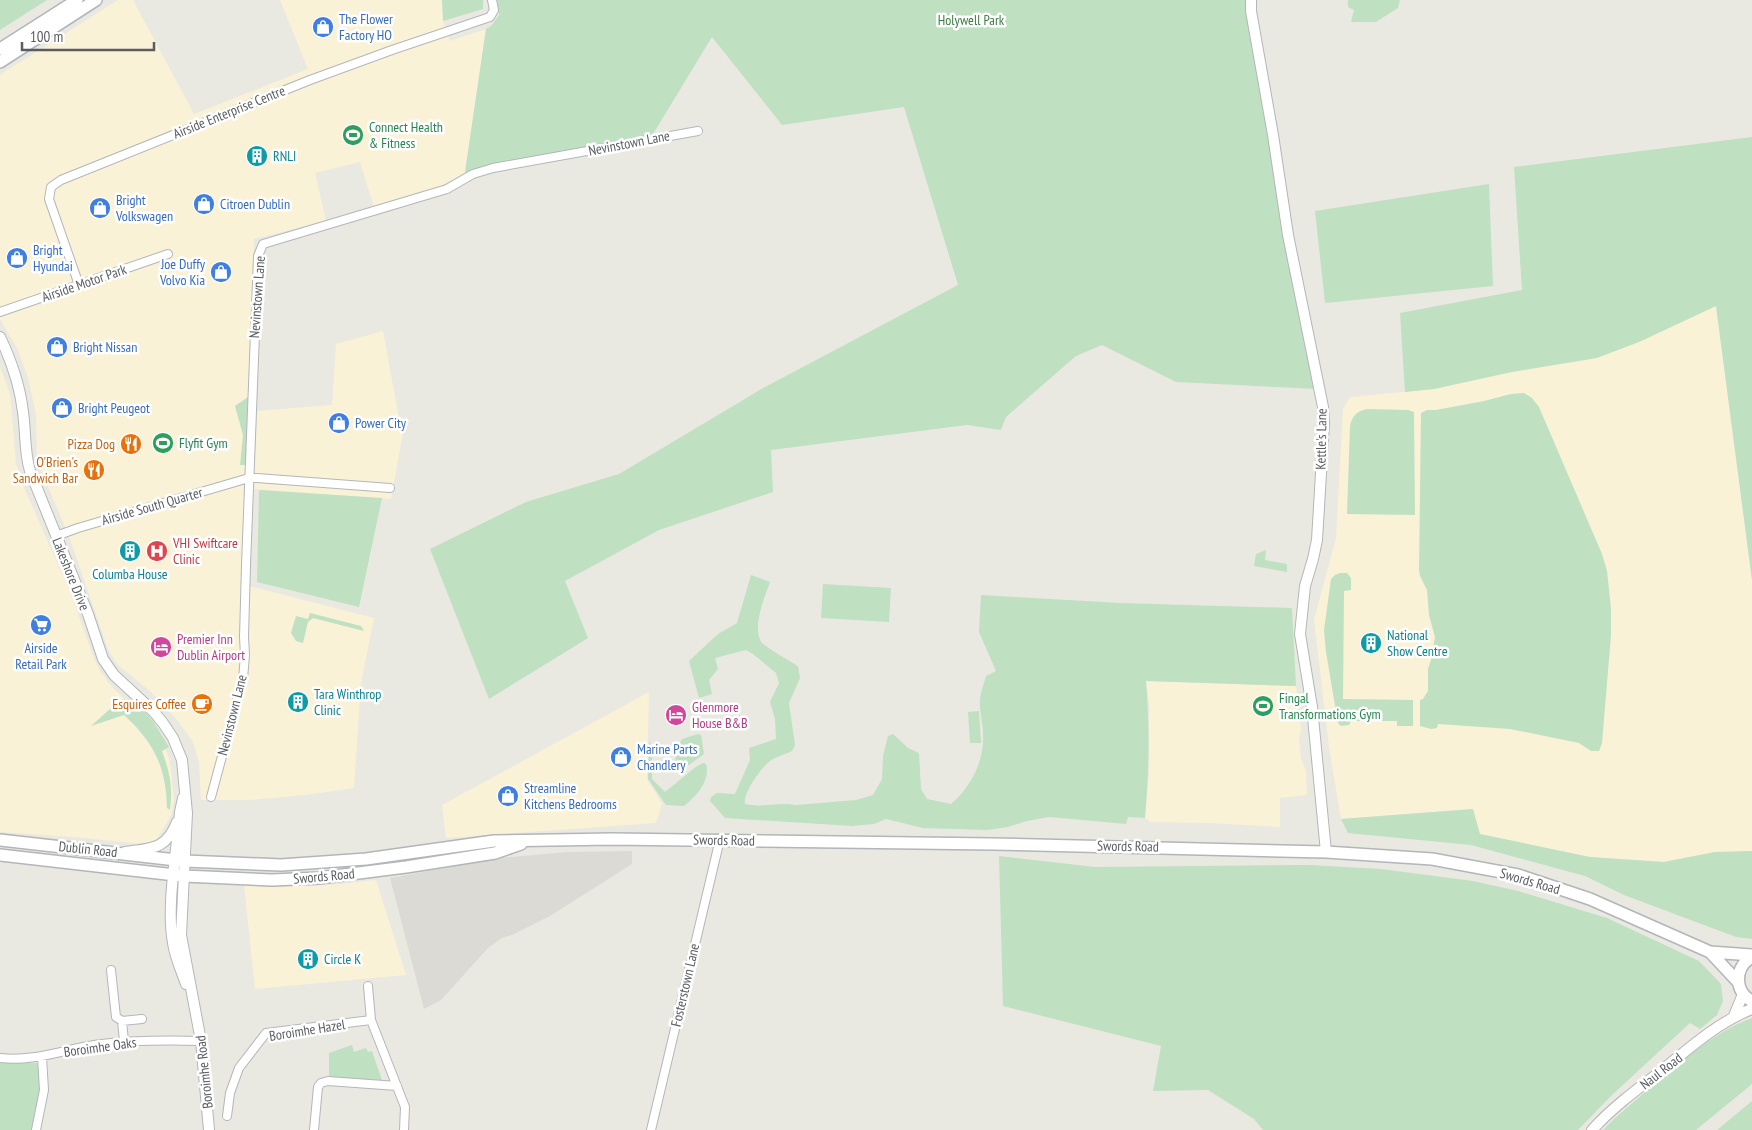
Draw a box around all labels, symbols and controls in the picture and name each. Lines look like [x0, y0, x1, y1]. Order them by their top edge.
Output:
place label: The Flower Factory HO [339, 10, 393, 44]
park label: Holywell Park [938, 11, 1005, 29]
shop icon: The Flower Factory HO [311, 15, 335, 39]
scale bar [22, 20, 155, 52]
text: 100 m [30, 27, 63, 46]
street label: Airside Enterprise Centre [170, 81, 288, 143]
place label: Connect Health & Fitness [369, 118, 443, 152]
sports icon: Connect Health & Fitness [341, 123, 365, 147]
street label: Nevinstown Lane [587, 126, 671, 160]
building icon: RNLI [245, 144, 269, 168]
place label: RNLI [273, 147, 296, 165]
place label: Bright Volkswagen [115, 191, 173, 225]
shop icon: Citroen Dublin [192, 192, 216, 216]
place label: Citroen Dublin [220, 195, 290, 213]
shop icon: Bright Volkswagen [88, 196, 112, 220]
place label: Bright Hyundai [33, 241, 73, 275]
shop icon: Bright Hyundai [5, 246, 29, 270]
place label: Joe Duffy Volvo Kia [159, 255, 206, 289]
street label: Nevinstown Lane [245, 255, 269, 339]
street label: Airside Motor Park [39, 260, 129, 306]
shop icon: Joe Duffy Volvo Kia [209, 260, 233, 284]
shop icon: Bright Nissan [45, 335, 69, 359]
place label: Bright Nissan [73, 338, 137, 356]
shop icon: Bright Peugeot [50, 396, 74, 420]
place label: Bright Peugeot [78, 399, 150, 417]
street label: Kettle's Lane [1311, 408, 1331, 470]
shop icon: Power City [327, 411, 351, 435]
place label: Power City [355, 414, 407, 432]
sports icon: Flyfit Gym [151, 431, 175, 455]
restaurant icon: Pizza Dog [119, 432, 143, 456]
place label: Flyfit Gym [179, 434, 228, 452]
place label: Pizza Dog [68, 435, 115, 453]
place label: O'Brien's Sandwich Bar [13, 453, 78, 487]
restaurant icon: O'Brien's Sandwich Bar [82, 458, 106, 482]
street label: Airside South Quarter [100, 483, 205, 529]
place label: VHI Swiftcare Clinic [172, 534, 238, 568]
street label: Lakeshore Drive [48, 535, 94, 613]
building icon: Columba House [118, 539, 142, 563]
hospital icon: VHI Swiftcare Clinic [145, 539, 169, 563]
place label: Columba House [92, 565, 168, 583]
supermarket icon: Airside Retail Park [29, 613, 53, 637]
place label: National Show Centre [1387, 626, 1448, 660]
place label: Premier Inn Dublin Airport [177, 630, 245, 664]
building icon: National Show Centre [1359, 631, 1383, 655]
hotel icon: Premier Inn Dublin Airport [149, 635, 173, 659]
place label: Airside Retail Park [15, 639, 67, 673]
street label: Nevinstown Lane [213, 673, 251, 757]
place label: Tara Winthrop Clinic [314, 685, 381, 719]
place label: Fingal Transformations Gym [1279, 689, 1381, 723]
building icon: Tara Winthrop Clinic [286, 690, 310, 714]
cafe icon: Esquires Coffee [190, 692, 214, 716]
sports icon: Fingal Transformations Gym [1251, 694, 1275, 718]
place label: Esquires Coffee [112, 695, 186, 713]
place label: Glenmore House B&B [692, 698, 747, 732]
hotel icon: Glenmore House B&B [664, 703, 688, 727]
place label: Marine Parts Chandlery [637, 740, 698, 774]
shop icon: Marine Parts Chandlery [609, 745, 633, 769]
place label: Streamline Kitchens Bedrooms [524, 779, 617, 813]
shop icon: Streamline Kitchens Bedrooms [496, 784, 520, 808]
street label: Swords Road [693, 830, 755, 850]
street label: Swords Road [1097, 836, 1159, 856]
street label: Dublin Road [58, 837, 118, 861]
street label: Swords Road [293, 864, 355, 888]
street label: Swords Road [1498, 864, 1562, 898]
street label: Fosterstown Lane [667, 941, 703, 1028]
building icon: Circle K [296, 947, 320, 971]
place label: Circle K [324, 950, 361, 968]
street label: Boroimhe Hazel [268, 1015, 347, 1045]
street label: Boroimhe Oaks [63, 1033, 138, 1061]
street label: Boroimhe Road [191, 1035, 217, 1109]
street label: Naul Road [1636, 1049, 1686, 1093]

